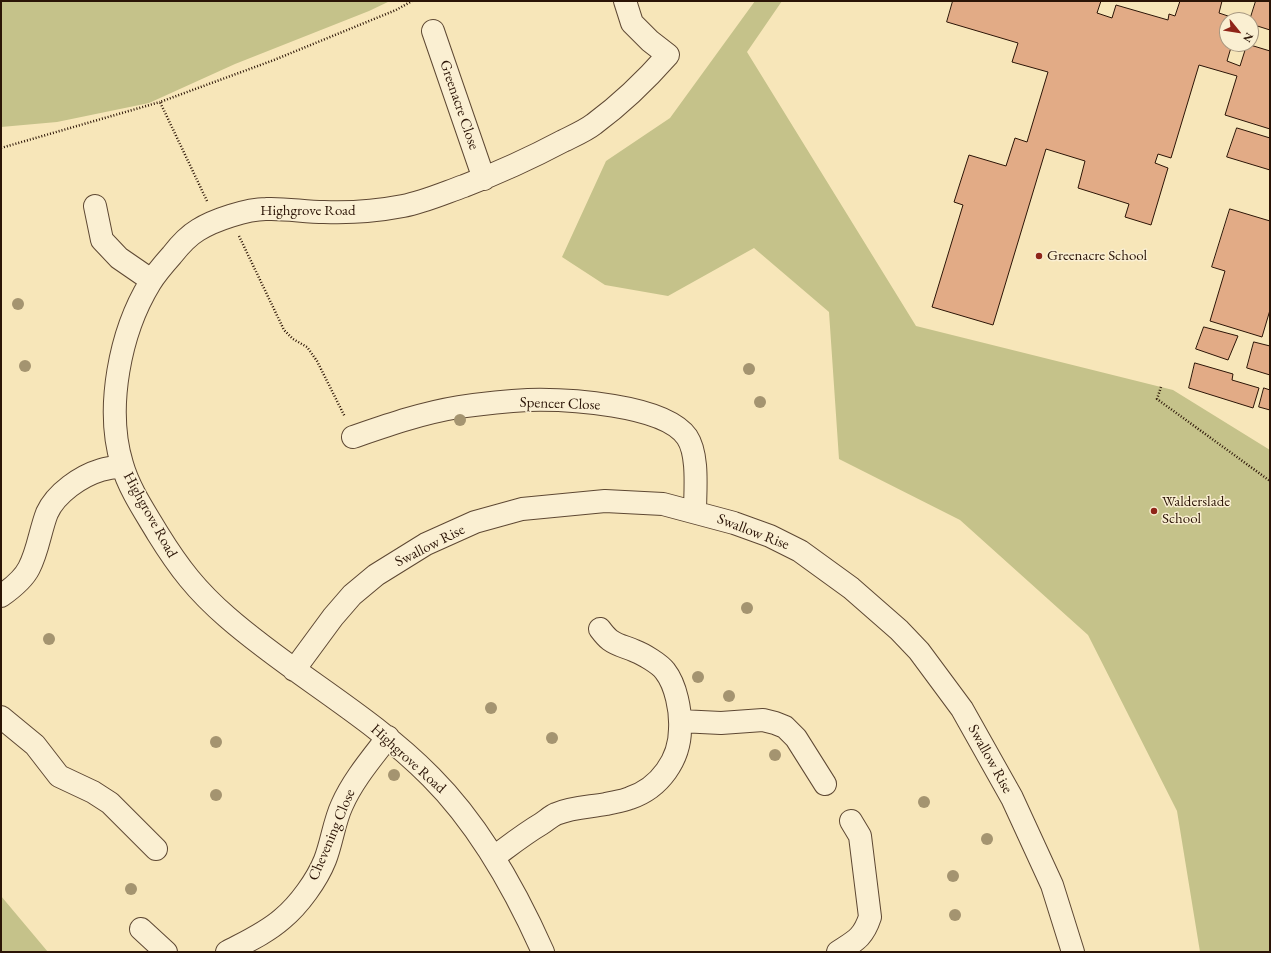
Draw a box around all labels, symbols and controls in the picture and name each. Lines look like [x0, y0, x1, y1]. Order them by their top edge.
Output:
north arrow [1219, 12, 1259, 52]
text: N [1240, 30, 1257, 45]
street label: Greenacre Close [435, 58, 483, 152]
street label: Highgrove Road [260, 202, 356, 220]
place label: Greenacre School [1047, 247, 1147, 265]
marker: Greenacre School [1034, 251, 1044, 261]
street label: Spencer Close [519, 394, 601, 414]
street label: Highgrove Road [119, 469, 181, 561]
place label: Walderslade School [1162, 493, 1230, 528]
marker: Walderslade School [1149, 506, 1159, 516]
street label: Swallow Rise [714, 510, 792, 554]
street label: Swallow Rise [392, 521, 468, 571]
street label: Highgrove Road [367, 720, 449, 798]
street label: Swallow Rise [964, 722, 1016, 796]
street label: Chevening Close [305, 787, 359, 883]

